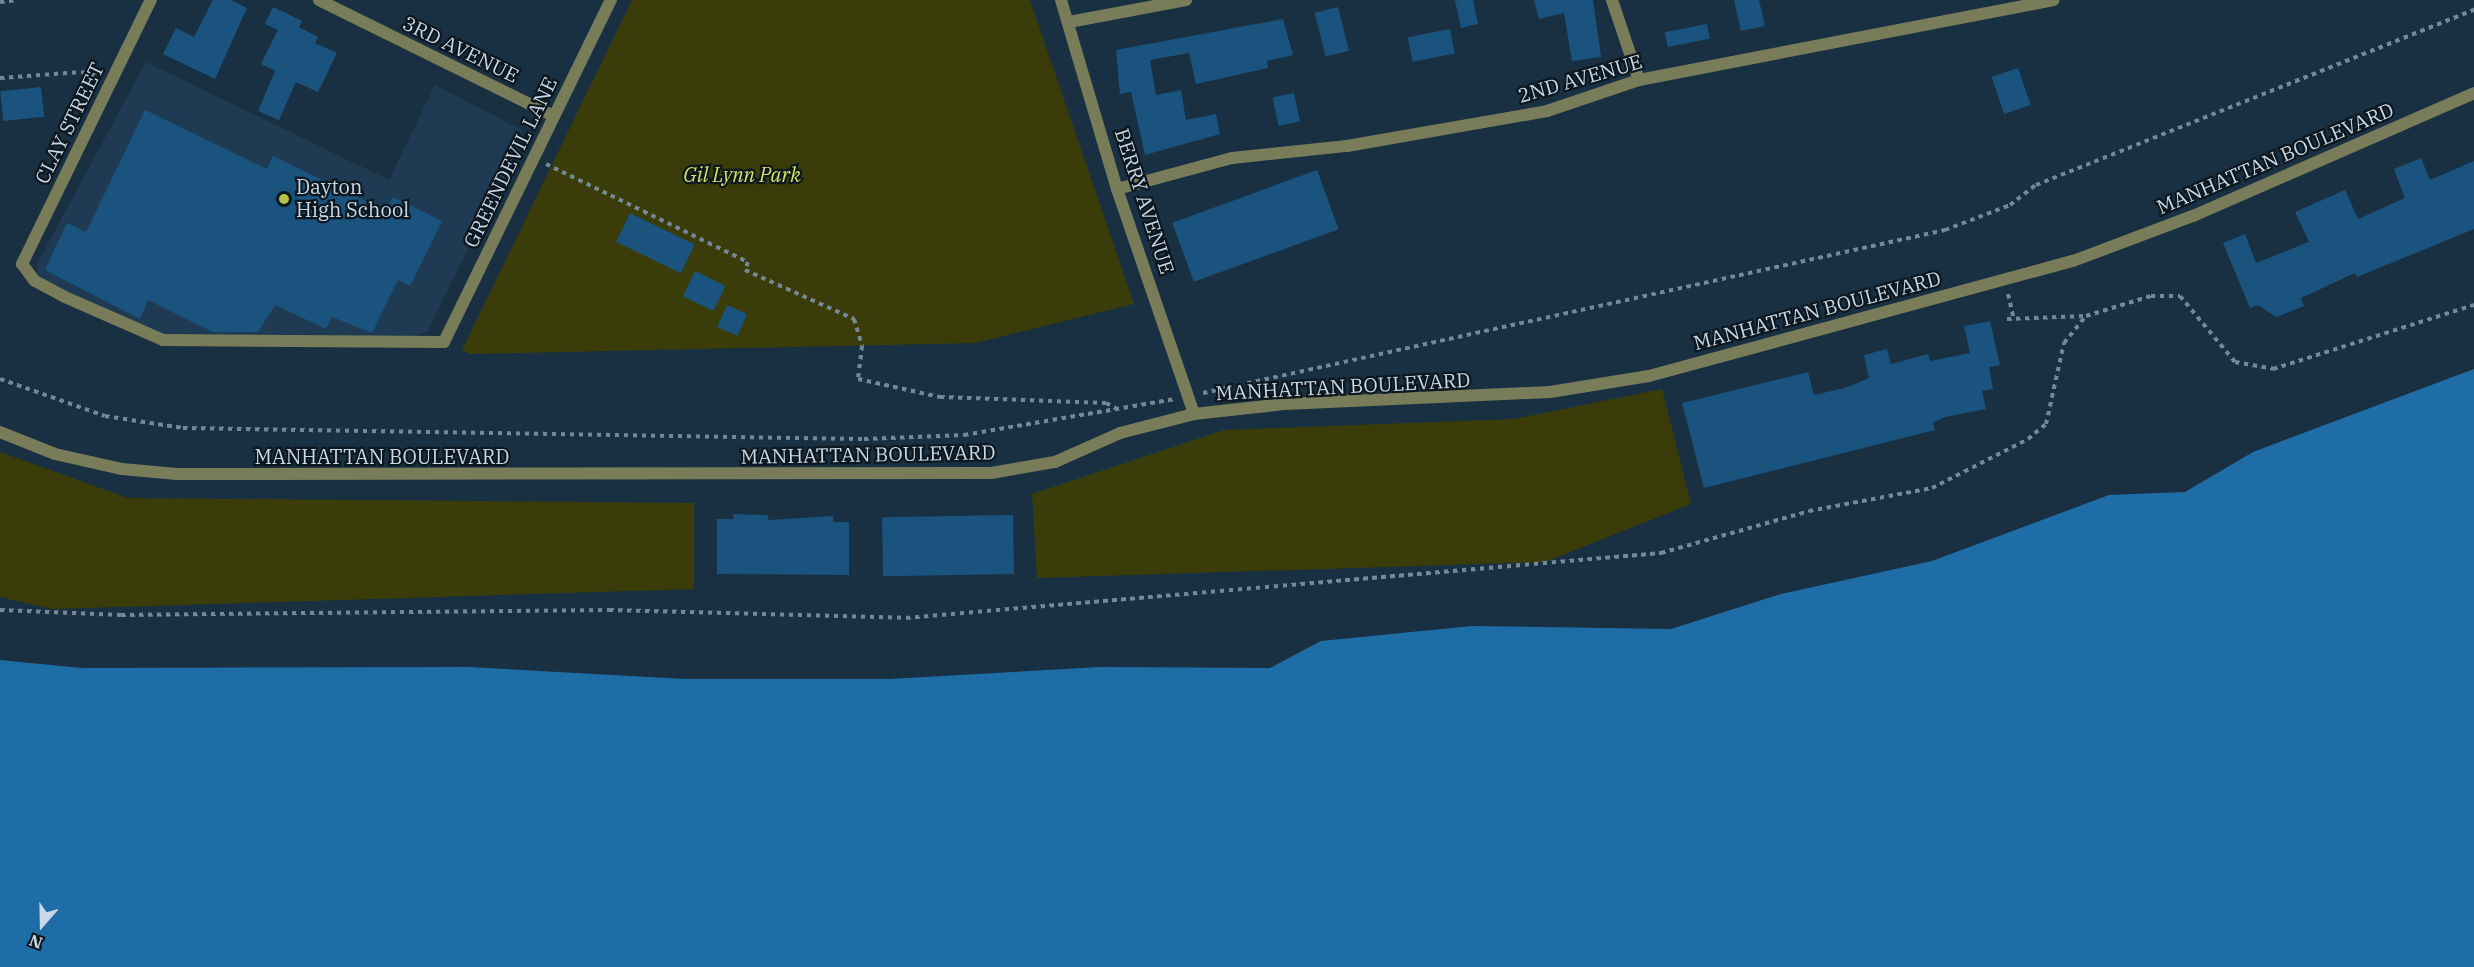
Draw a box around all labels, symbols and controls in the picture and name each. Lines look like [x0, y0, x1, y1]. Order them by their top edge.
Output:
street label: 3RD AVENUE [399, 11, 523, 87]
street label: 2ND AVENUE [1515, 49, 1645, 107]
street label: CLAY STREET [29, 59, 109, 187]
street label: GREENDEVIL LANE [458, 73, 562, 251]
street label: MANHATTAN BOULEVARD [2153, 97, 2397, 219]
street label: BERRY AVENUE [1110, 125, 1180, 277]
park label: Gil Lynn Park [683, 162, 801, 186]
place label: Dayton High School [296, 175, 409, 222]
marker: Dayton High School [277, 192, 291, 206]
street label: MANHATTAN BOULEVARD [1691, 265, 1943, 355]
street label: MANHATTAN BOULEVARD [1215, 367, 1471, 405]
street label: MANHATTAN BOULEVARD [740, 440, 996, 468]
street label: MANHATTAN BOULEVARD [255, 444, 509, 468]
north arrow [12, 895, 72, 955]
text: N [26, 930, 45, 953]

